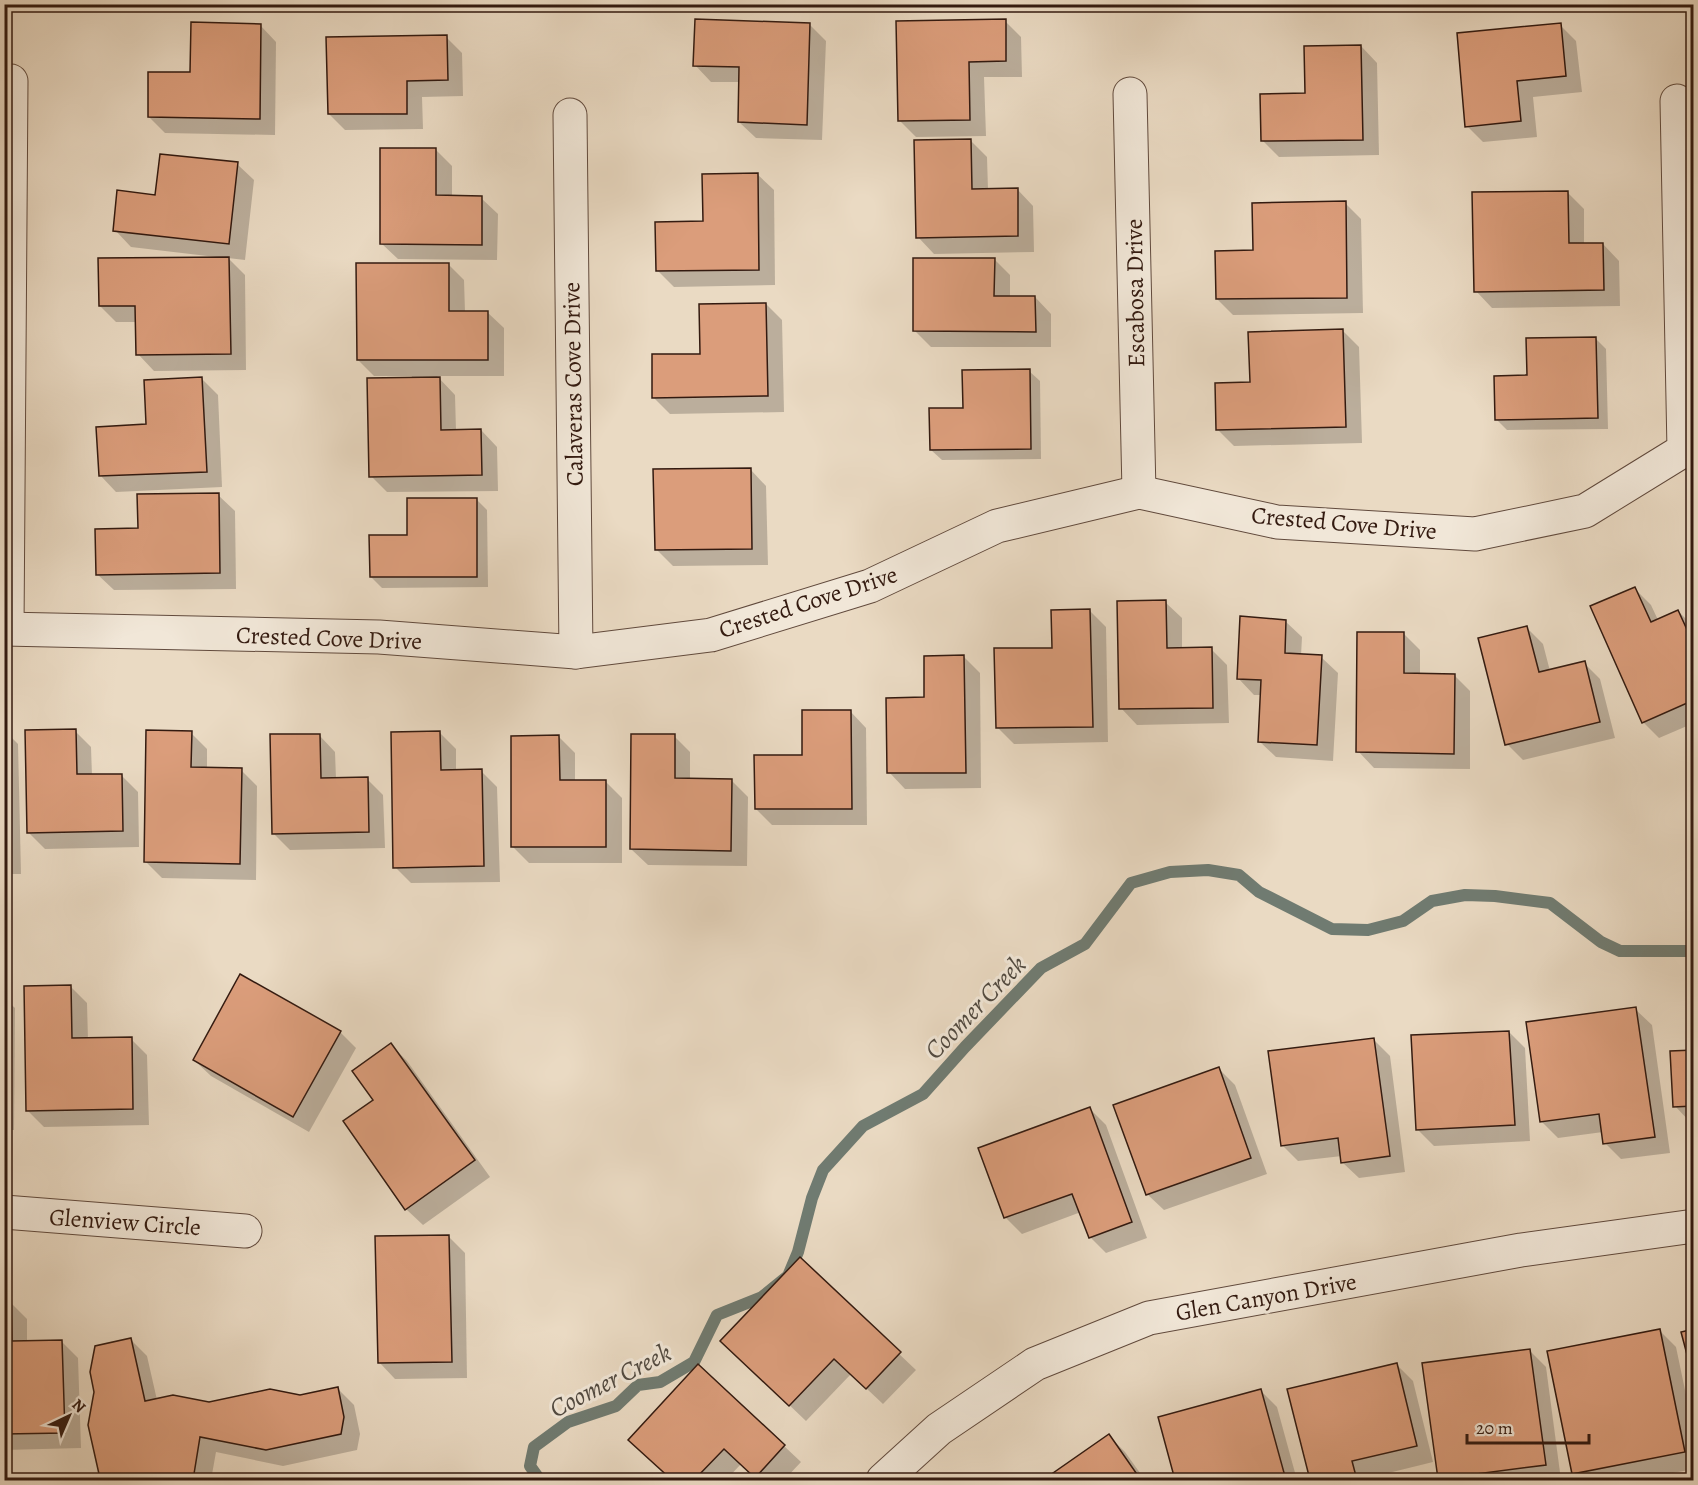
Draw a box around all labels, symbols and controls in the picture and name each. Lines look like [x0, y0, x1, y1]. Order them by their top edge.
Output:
street label: Escabosa Drive [1118, 218, 1152, 368]
street label: Calaveras Cove Drive [555, 282, 591, 486]
street label: Crested Cove Drive [1250, 499, 1438, 547]
street label: Crested Cove Drive [715, 558, 901, 646]
street label: Crested Cove Drive [235, 619, 423, 657]
water label: Coomer Creek [917, 948, 1034, 1067]
street label: Glenview Circle [48, 1201, 202, 1243]
street label: Glen Canyon Drive [1173, 1265, 1359, 1329]
water label: Coomer Creek [543, 1335, 677, 1426]
north arrow [39, 1386, 99, 1446]
text: N [67, 1394, 91, 1418]
scale bar [1467, 1407, 1588, 1445]
text: 20 m [1476, 1416, 1513, 1440]

